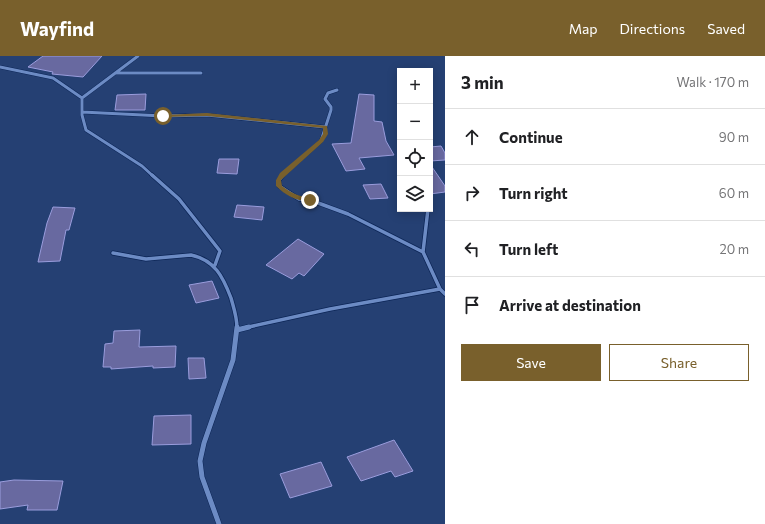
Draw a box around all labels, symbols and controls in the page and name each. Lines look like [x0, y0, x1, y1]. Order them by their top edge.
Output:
text: Wayfind [20, 17, 94, 40]
text: Map [569, 20, 598, 37]
text: Directions [620, 20, 685, 37]
text: Saved [707, 20, 745, 37]
map controls [397, 68, 433, 212]
button: + [397, 68, 433, 104]
text: 3 min [461, 72, 504, 93]
text: Walk · 170 m [677, 74, 749, 90]
button: − [397, 104, 433, 140]
route start [154, 107, 172, 125]
icon: ahead [461, 126, 483, 148]
text: Continue [499, 128, 563, 146]
text: 90 m [719, 129, 749, 145]
button: locate [397, 140, 433, 176]
button: layers [397, 176, 433, 212]
icon: right [461, 182, 483, 204]
text: Turn right [499, 184, 568, 202]
text: 60 m [719, 185, 749, 201]
route end [301, 191, 319, 209]
icon: left [461, 238, 483, 260]
text: Turn left [499, 240, 558, 258]
text: 20 m [720, 241, 749, 257]
icon: arrive [461, 294, 483, 316]
text: Arrive at destination [499, 296, 641, 314]
button: Save [461, 344, 601, 381]
button: Share [609, 344, 749, 381]

